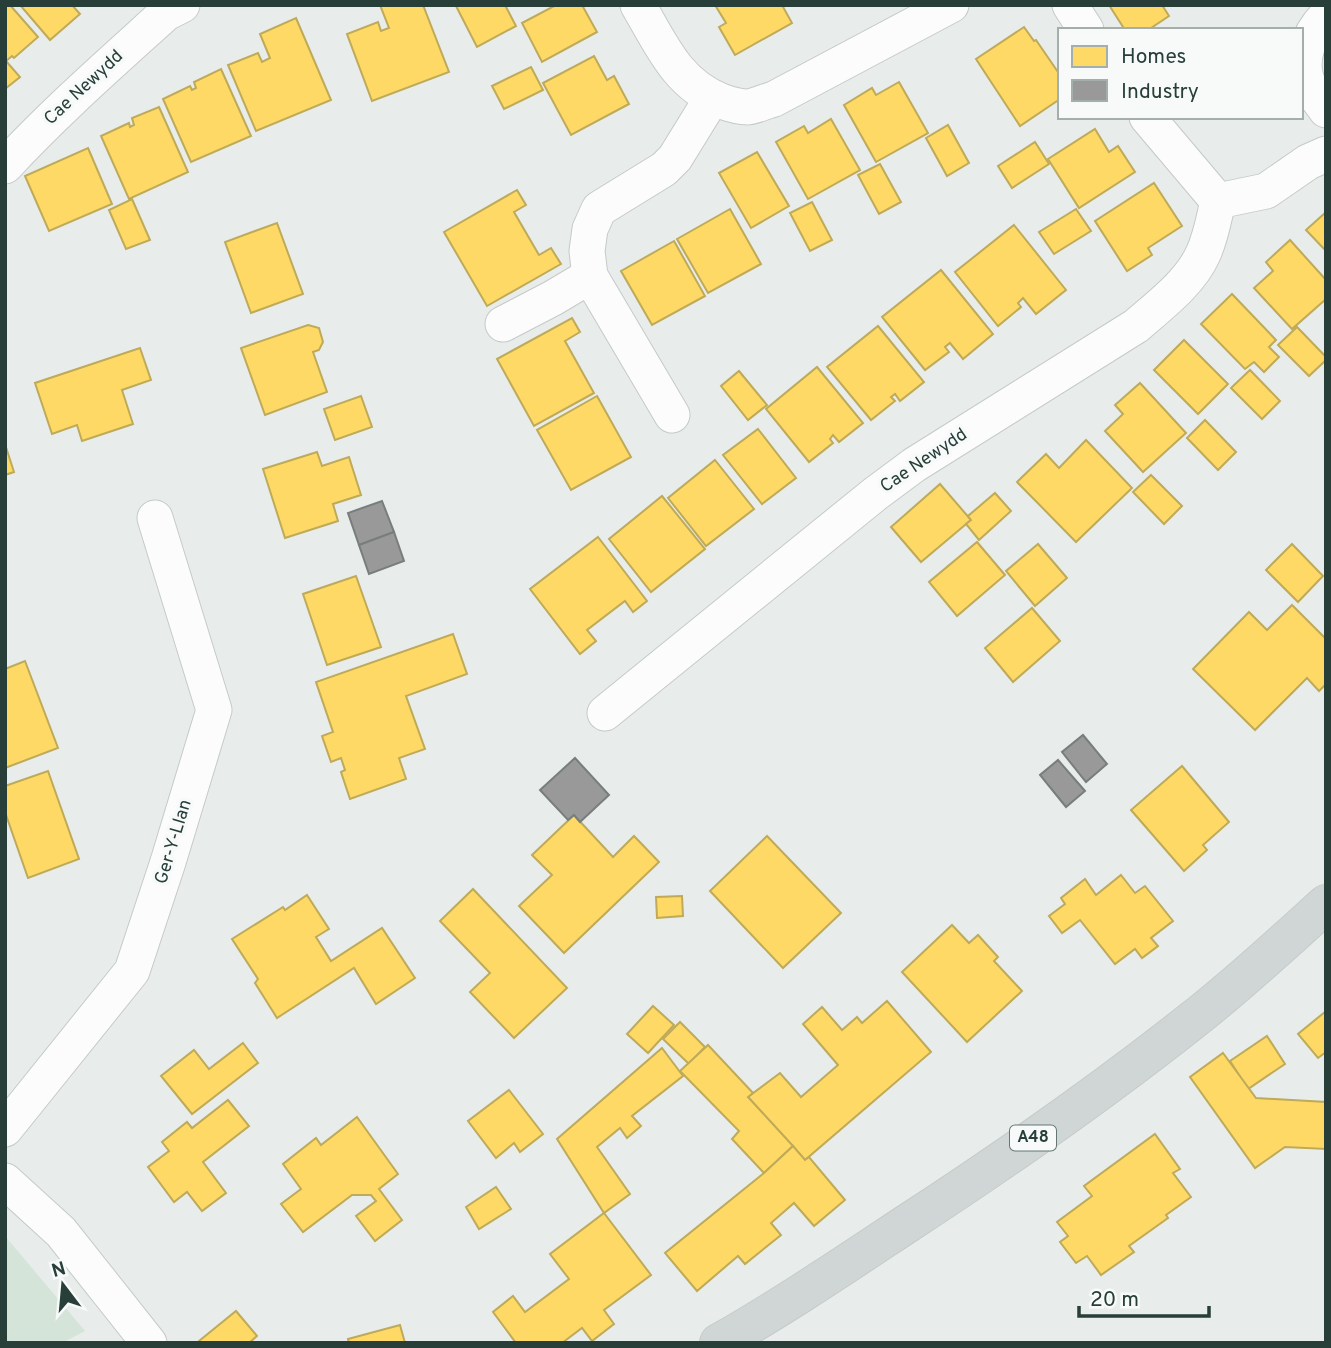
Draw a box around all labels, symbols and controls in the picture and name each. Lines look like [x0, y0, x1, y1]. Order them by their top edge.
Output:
legend [1058, 28, 1303, 119]
text: Homes [1121, 44, 1186, 71]
street label: Cae Newydd [40, 45, 128, 131]
text: Industry [1121, 79, 1199, 106]
street label: Cae Newydd [876, 423, 972, 499]
street label: Ger-Y-Llan [150, 797, 198, 887]
road number: A48 [1010, 1126, 1056, 1150]
north arrow [28, 1250, 98, 1320]
text: N [49, 1257, 69, 1284]
scale bar [1079, 1274, 1208, 1318]
text: 20 m [1090, 1287, 1139, 1314]

